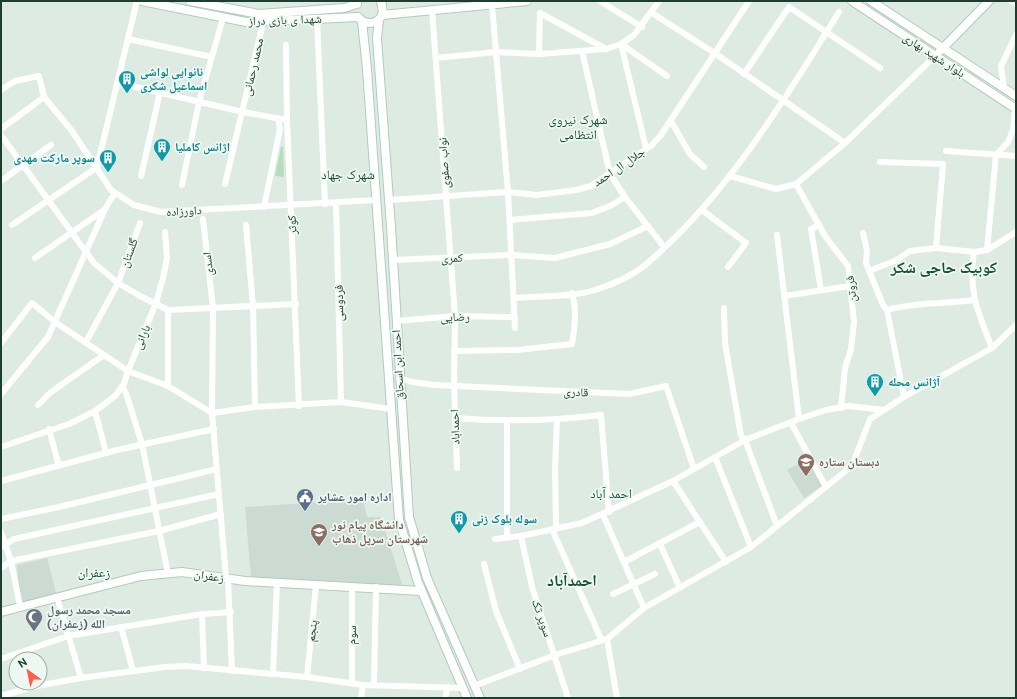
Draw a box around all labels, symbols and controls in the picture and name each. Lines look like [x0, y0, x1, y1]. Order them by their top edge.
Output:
street label: شهدا ی بازی دراز [247, 11, 322, 29]
street label: بلوار شهید بهاری [900, 29, 968, 81]
street label: محمد رحمانی [239, 36, 267, 98]
place label: نانوایی لواشی اسماعیل شکری [140, 64, 207, 94]
building icon: نانوایی لواشی اسماعیل شکری [117, 69, 137, 94]
district label: شهرک نیروی انتظامی [548, 111, 608, 143]
building icon: اژانس کاملیا [152, 137, 172, 162]
street label: نواب صفوی [434, 137, 454, 189]
place label: اژانس کاملیا [175, 139, 230, 155]
street label: جلال ال احمد [590, 143, 648, 190]
building icon: سوپر مارکت مهدی [98, 148, 118, 173]
place label: سوپر مارکت مهدی [14, 150, 95, 166]
district label: شهرک جهاد [321, 166, 375, 183]
street label: داورزاده [166, 202, 202, 220]
street label: کوثر [283, 215, 301, 236]
street label: گلستان [116, 236, 142, 270]
street label: کمری [441, 250, 463, 266]
street label: اسدی [199, 251, 217, 277]
district label: کوبیک حاجی شکر [890, 257, 997, 278]
street label: فروتن [842, 275, 860, 303]
street label: فردوسی [331, 285, 347, 321]
street label: رضایی [440, 308, 470, 326]
street label: بارانی [130, 322, 154, 352]
street label: احمد ابن اسحاق [388, 329, 408, 400]
building icon: آژانس محله [865, 372, 885, 397]
place label: آژانس محله [888, 374, 941, 390]
street label: قادری [563, 384, 589, 400]
street label: احمداباد [446, 409, 464, 445]
school or university icon: دبستان ستاره [796, 452, 816, 477]
place label: دبستان ستاره [819, 454, 880, 470]
district label: احمد آباد [590, 485, 632, 502]
public building icon: اداره امور عشایر [295, 487, 315, 512]
place label: اداره امور عشایر [317, 489, 392, 505]
building icon: سوله بلوک زنی [449, 509, 469, 534]
place label: سوله بلوک زنی [472, 511, 537, 527]
place label: دانشگاه پیام نور شهرستان سرپل ذهاب [331, 517, 428, 547]
school or university icon: دانشگاه پیام نور شهرستان سرپل ذهاب [309, 522, 329, 547]
district label: زعفران [78, 564, 110, 581]
street label: زعفران [193, 566, 225, 586]
district label: احمدآباد [547, 570, 597, 591]
street label: سوپر تک [528, 597, 556, 639]
place label: مسجد محمد رسول الله (زعفران) [47, 602, 131, 632]
mosque icon: مسجد محمد رسول الله (زعفران) [24, 607, 44, 632]
street label: پنجم [303, 619, 321, 643]
street label: سوم [344, 625, 360, 645]
north arrow [8, 651, 48, 691]
text: N [15, 655, 30, 671]

